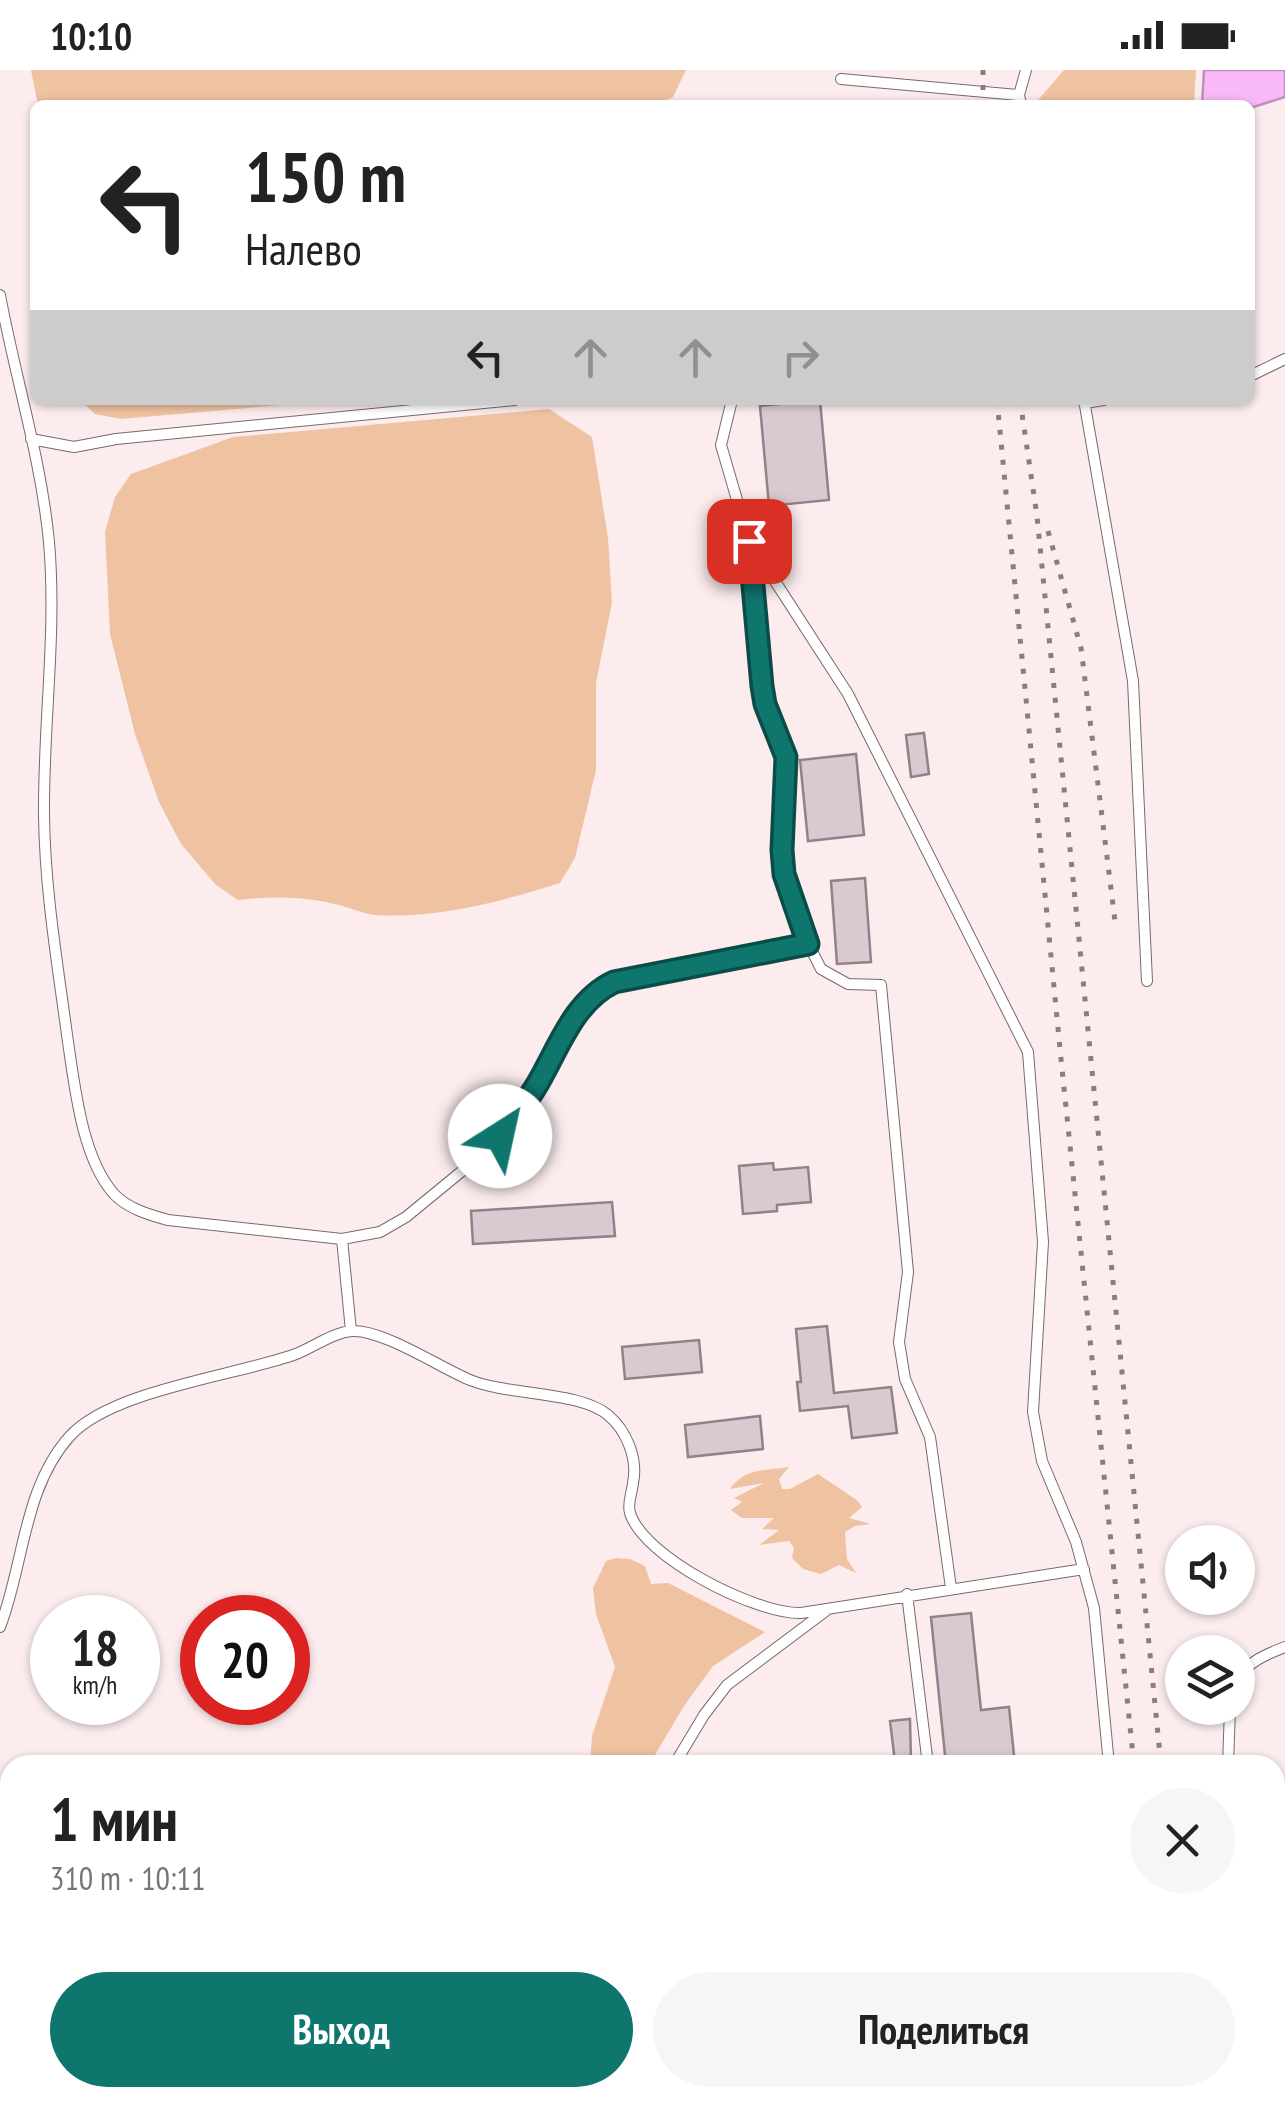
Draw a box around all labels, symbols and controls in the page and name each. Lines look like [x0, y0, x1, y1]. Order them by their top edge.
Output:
text: 10:10 [50, 11, 132, 60]
text: 150 m [245, 131, 406, 221]
icon: left [80, 140, 210, 270]
text: Налево [245, 219, 362, 277]
icon: left [458, 330, 513, 385]
icon: ahead [563, 330, 618, 385]
icon: ahead [668, 330, 723, 385]
icon: right [773, 330, 828, 385]
pin [707, 499, 792, 584]
icon: arrive [722, 514, 777, 569]
position arrow [448, 1084, 552, 1188]
map controls [1165, 1525, 1255, 1725]
button: sound [1165, 1525, 1255, 1615]
speed limit sign: 20 [180, 1595, 310, 1725]
text: 18 [71, 1615, 119, 1680]
button: layers [1165, 1635, 1255, 1725]
text: km/h [73, 1669, 117, 1701]
text: 1 мин [50, 1780, 178, 1858]
button: close [1130, 1788, 1235, 1893]
text: 310 m · 10:11 [50, 1857, 205, 1899]
button: Выход [50, 1972, 633, 2087]
button: Поделиться [653, 1972, 1235, 2087]

